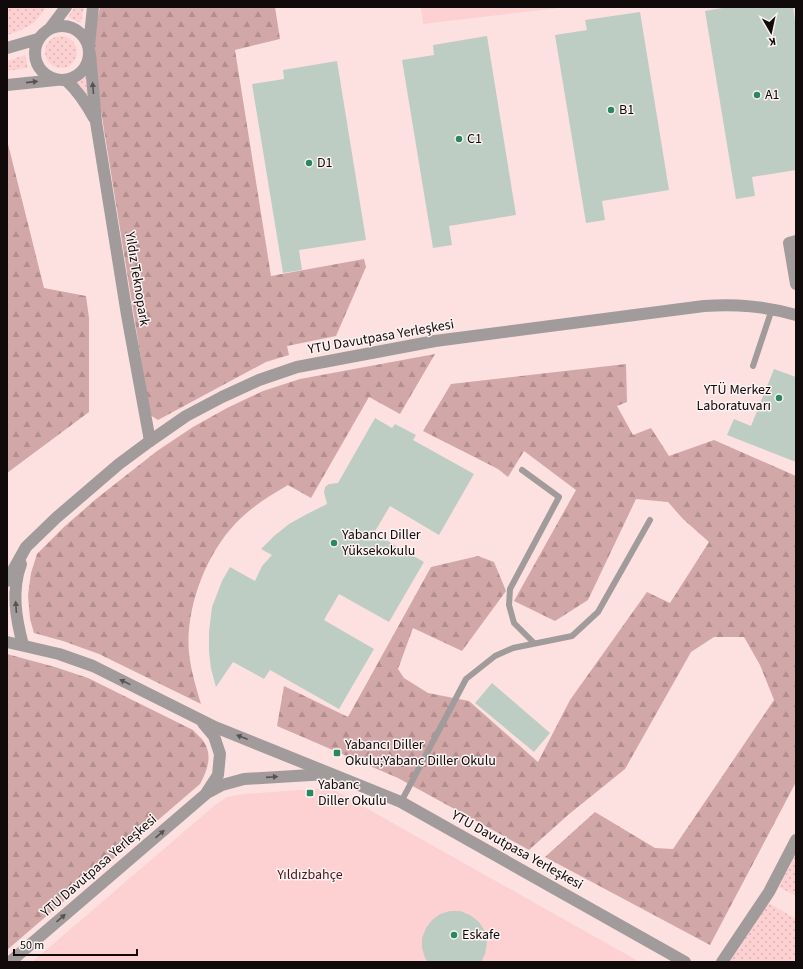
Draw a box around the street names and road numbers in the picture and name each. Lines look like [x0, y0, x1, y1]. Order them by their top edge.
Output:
street label: Yıldız Teknopark [120, 229, 154, 328]
street label: YTU Davutpasa Yerleşkesi [305, 314, 456, 360]
street label: YTU Davutpasa Yerleşkesi [447, 805, 587, 895]
street label: YTU Davutpasa Yerleşkesi [36, 810, 161, 923]

